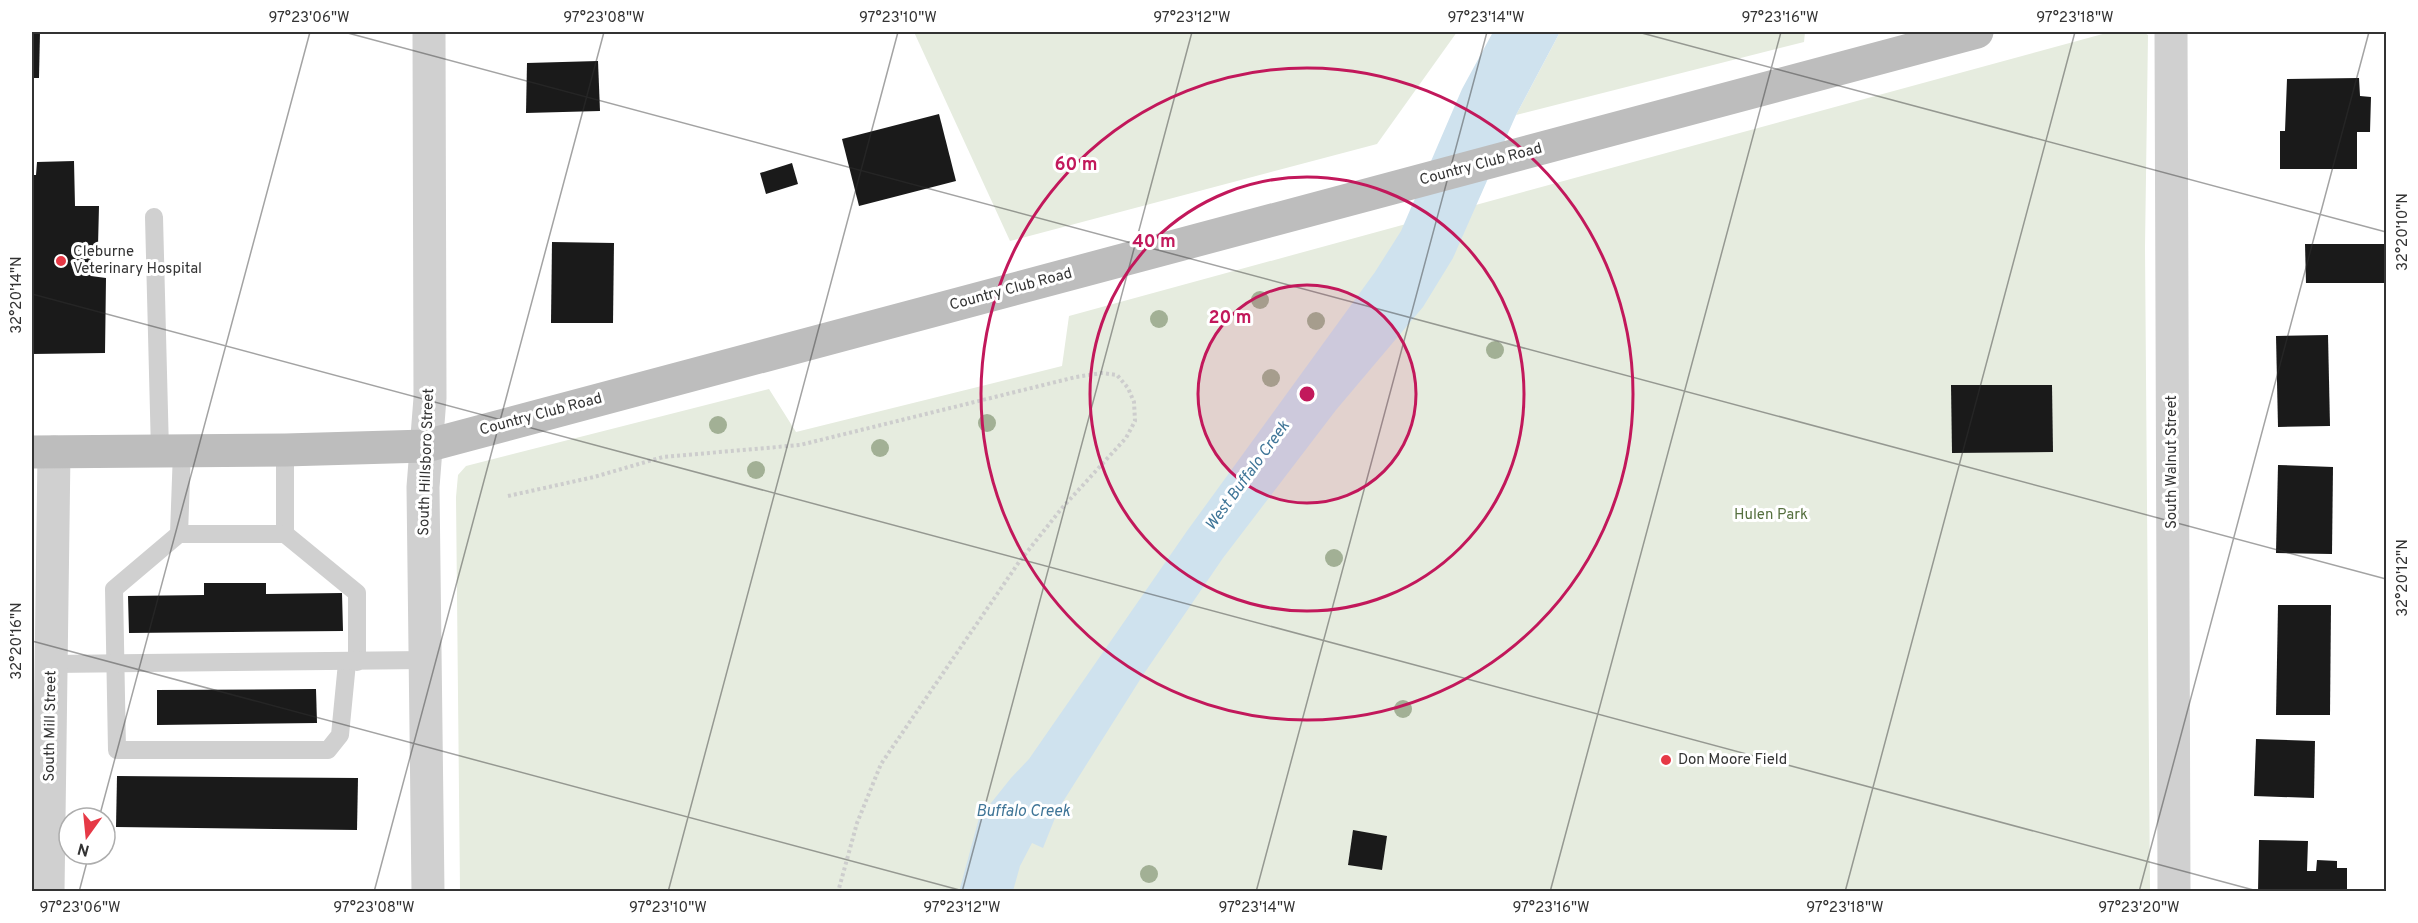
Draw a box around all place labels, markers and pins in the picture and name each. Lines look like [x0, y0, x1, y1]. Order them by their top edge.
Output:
place label: Cleburne Veterinary Hospital [73, 243, 202, 279]
marker: Cleburne Veterinary Hospital [54, 254, 68, 268]
centre of rings [1297, 384, 1317, 404]
place label: Don Moore Field [1678, 751, 1787, 770]
marker: Don Moore Field [1659, 753, 1673, 767]

